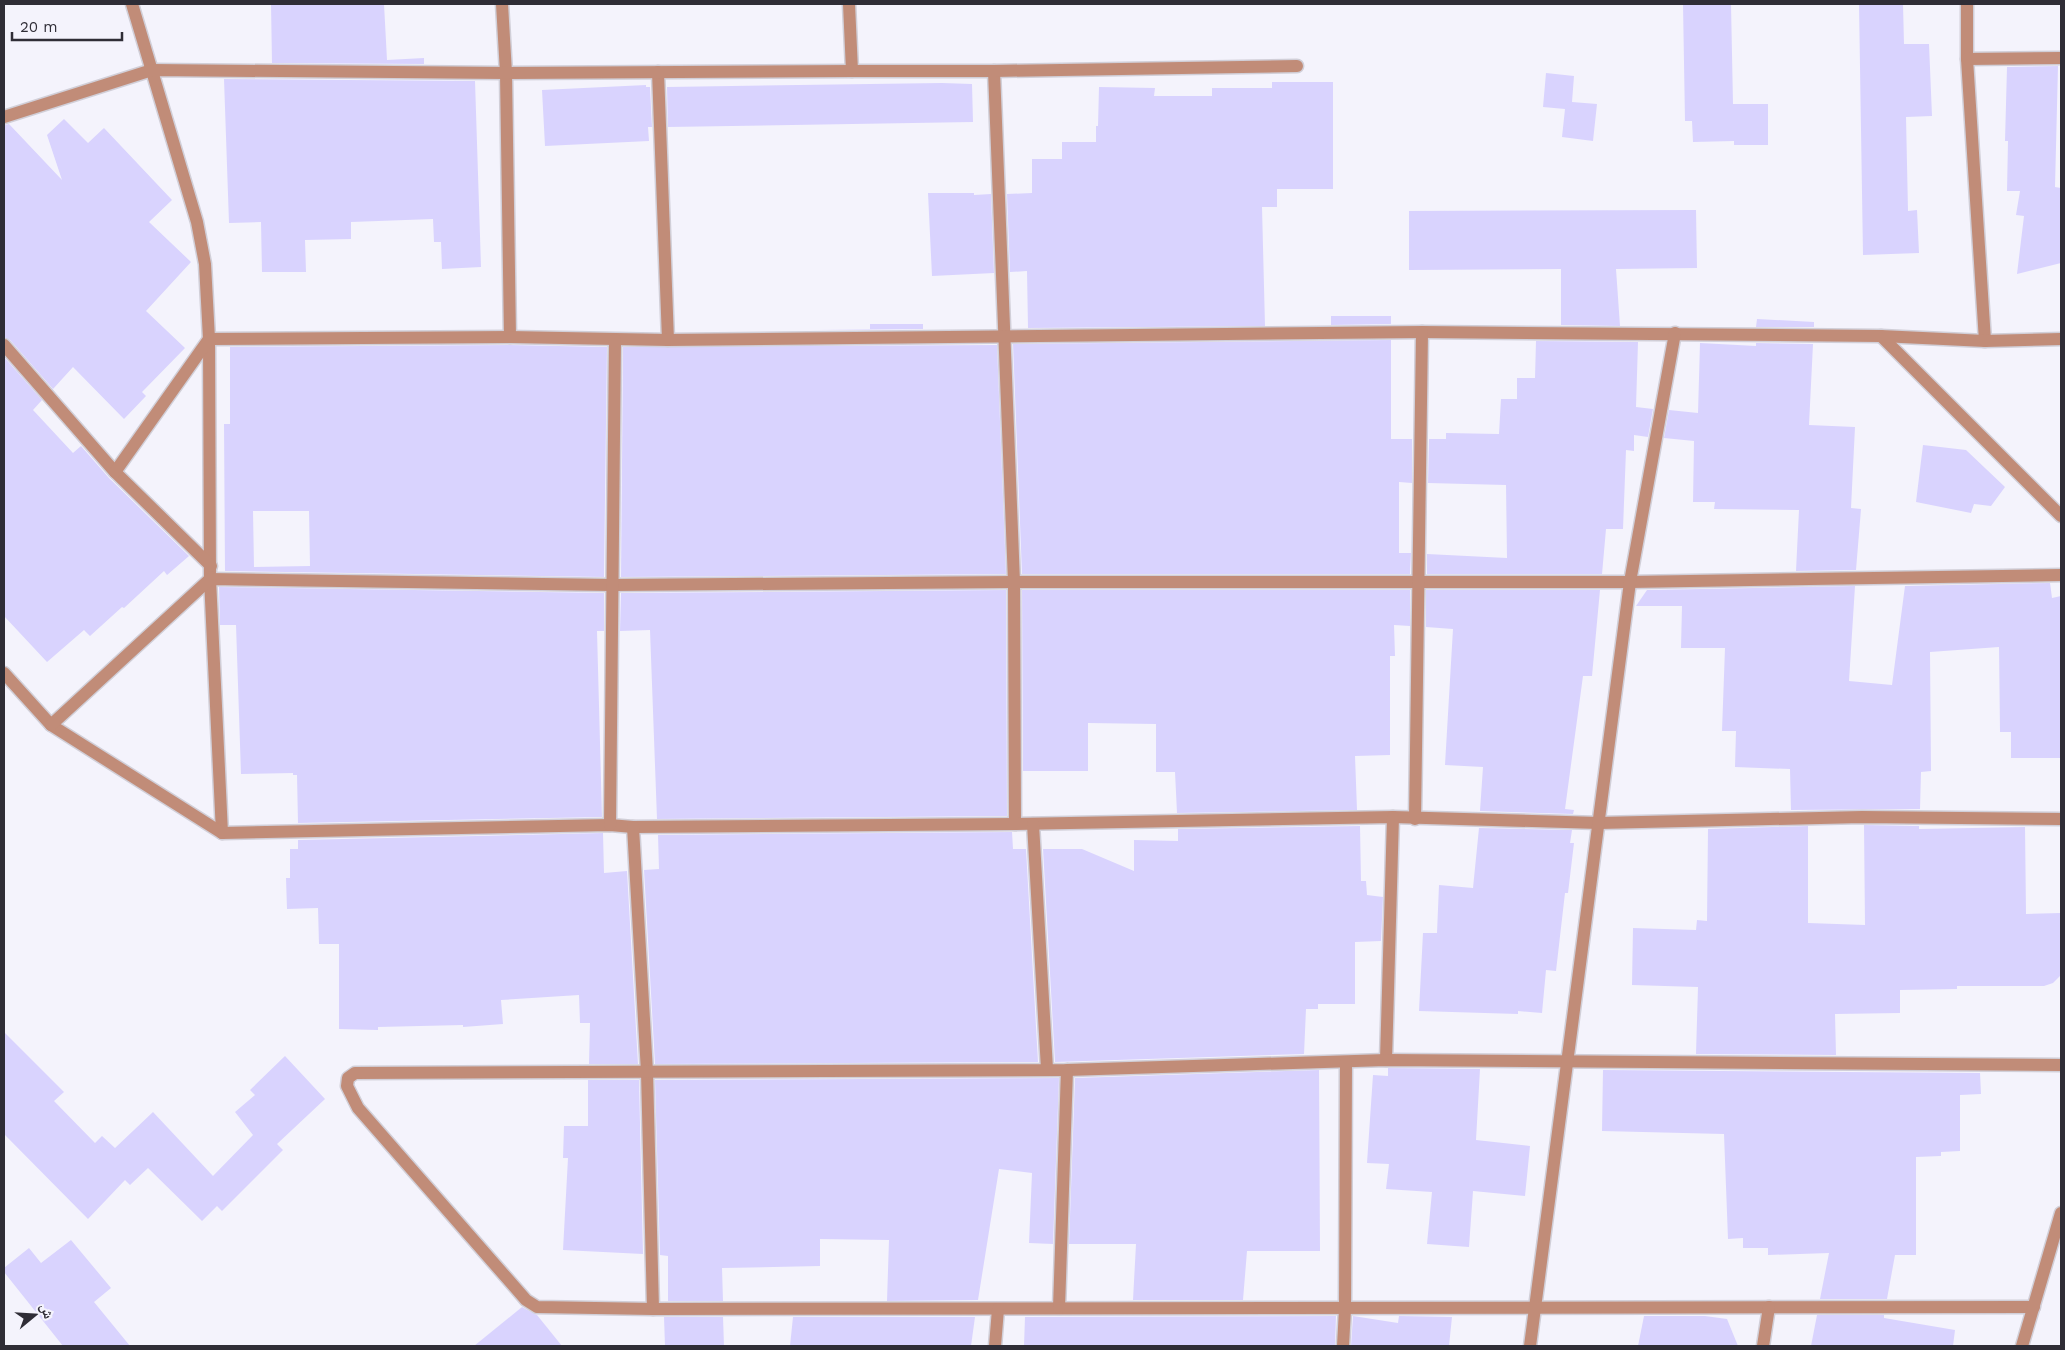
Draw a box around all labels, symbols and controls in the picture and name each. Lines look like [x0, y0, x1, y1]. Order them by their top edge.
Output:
scale bar [12, 10, 122, 42]
text: 20 m [20, 18, 58, 36]
north arrow [10, 1290, 60, 1340]
text: ش [37, 1301, 57, 1321]

